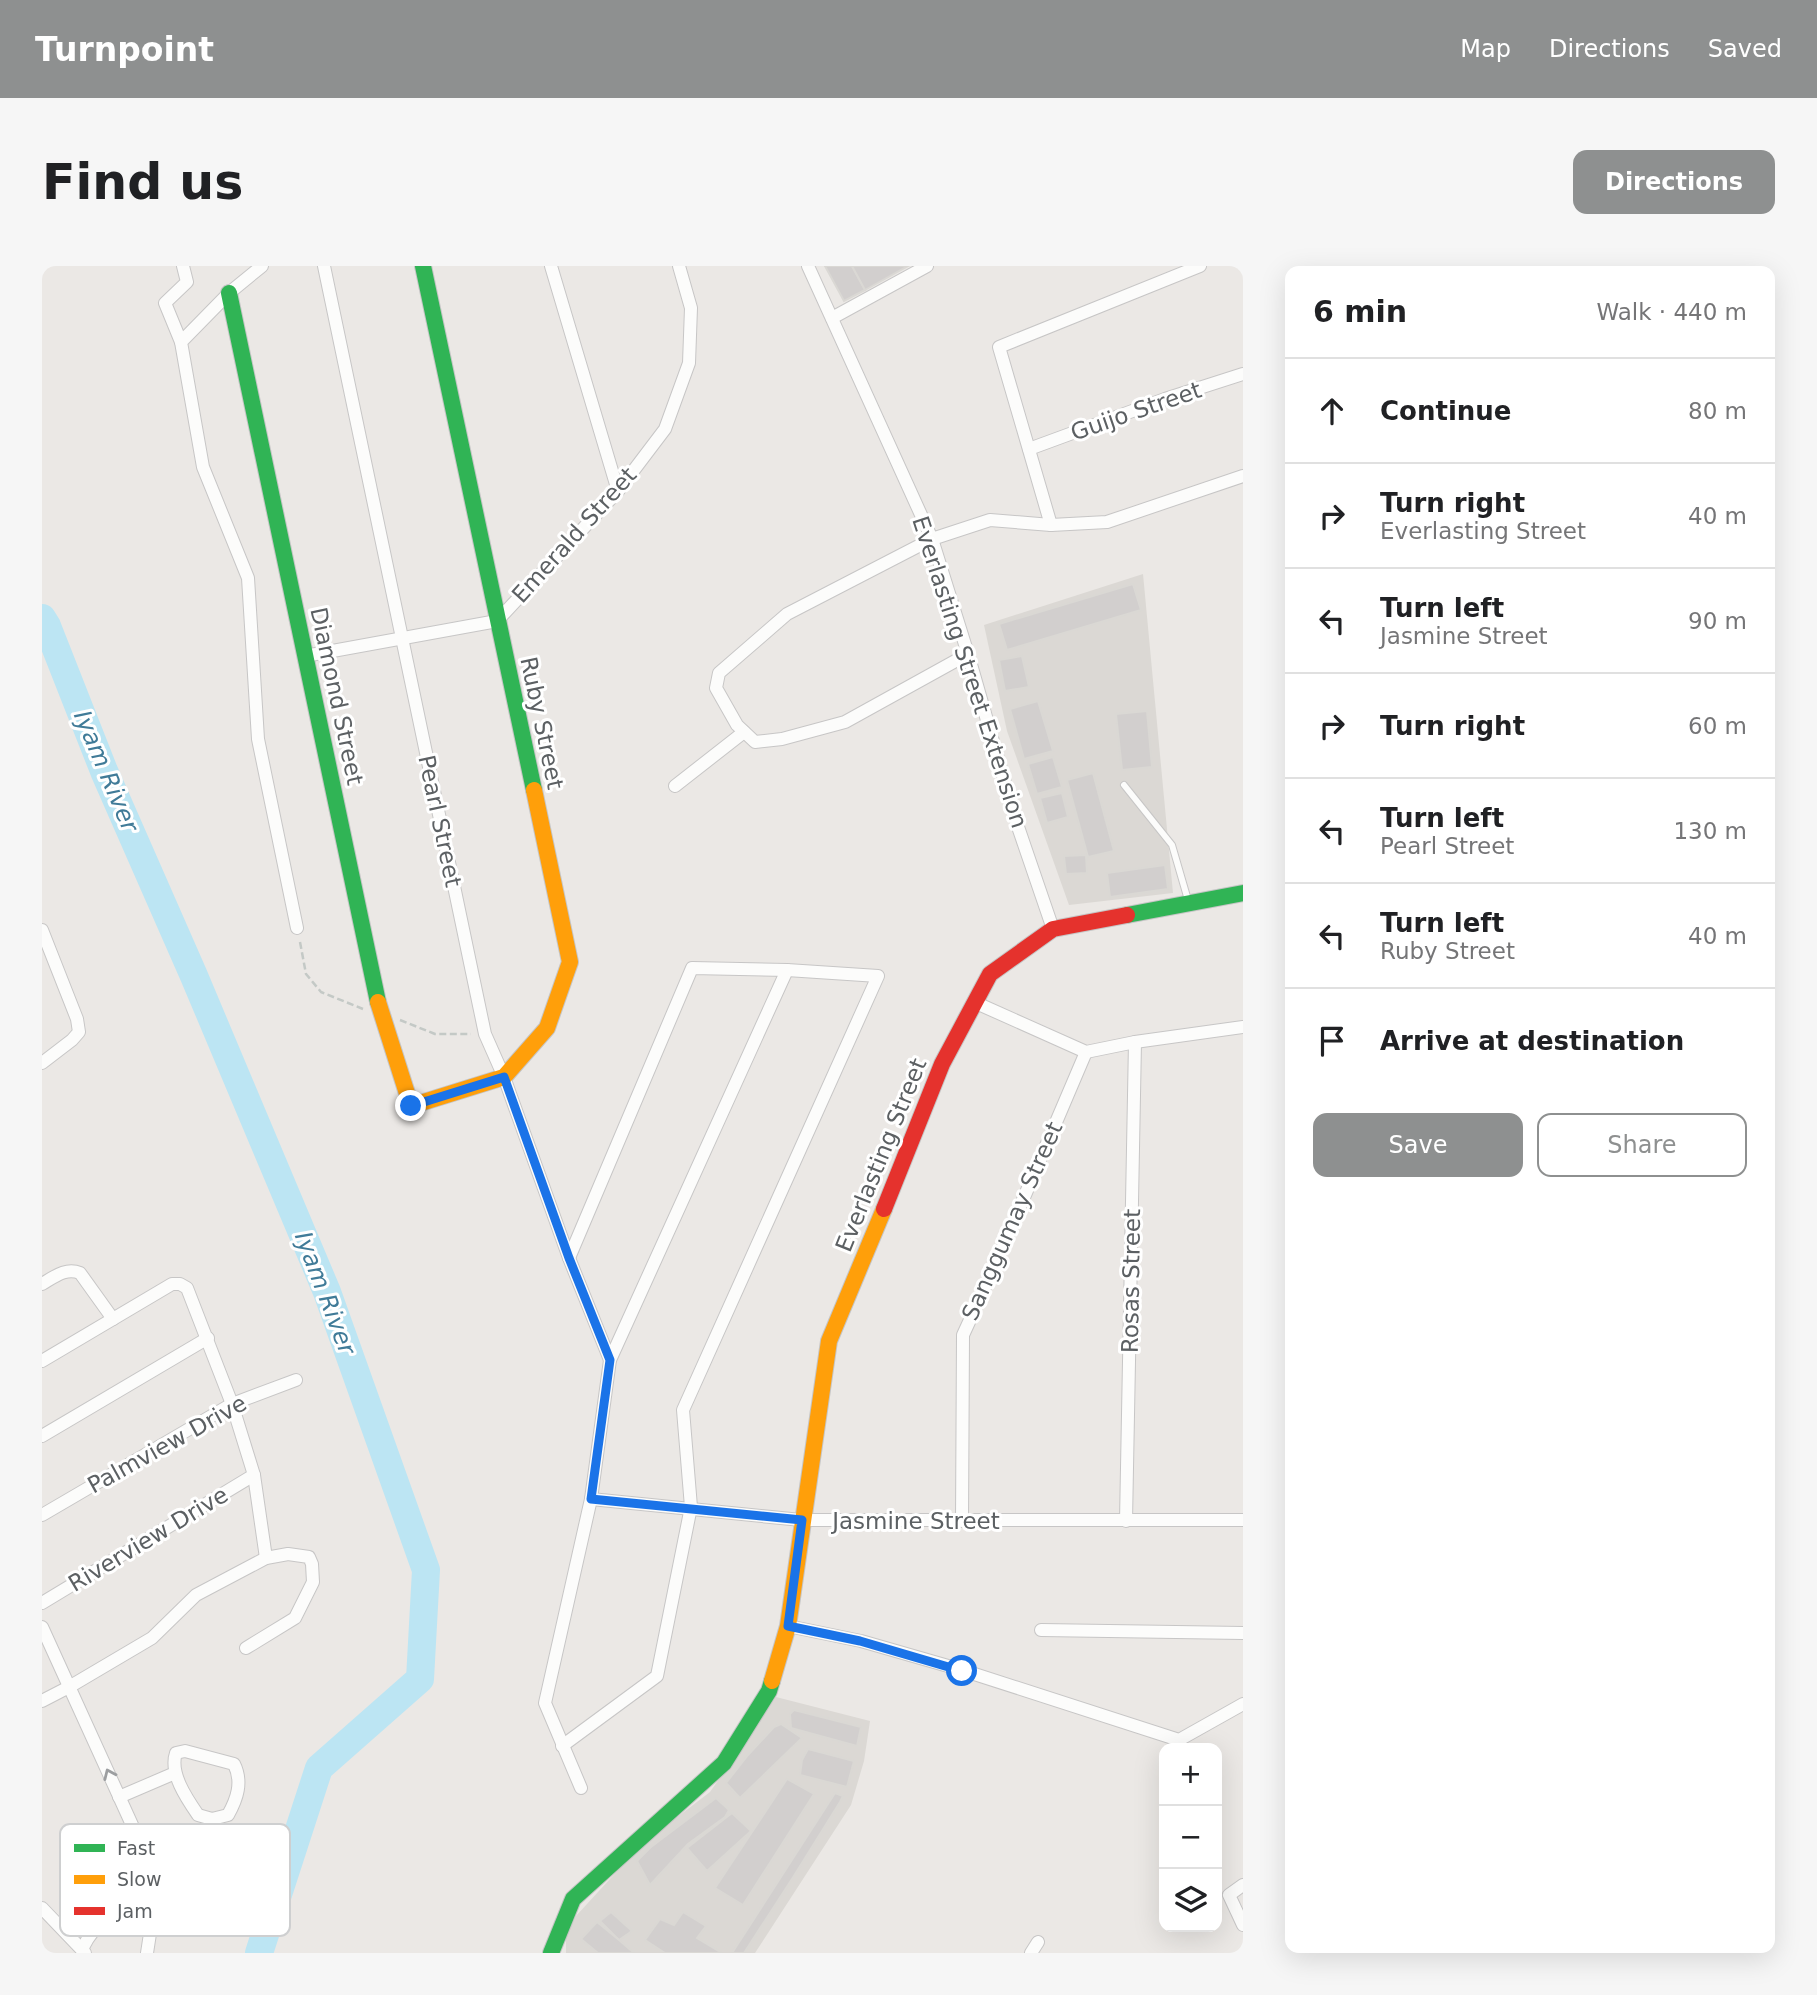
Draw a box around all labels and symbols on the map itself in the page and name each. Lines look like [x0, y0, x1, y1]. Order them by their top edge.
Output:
street label: Guijo Street [1067, 376, 1205, 446]
street label: Emerald Street [507, 462, 641, 608]
street label: Everlasting Street Extension [907, 513, 1033, 831]
street label: Diamond Street [305, 605, 369, 787]
street label: Ruby Street [515, 654, 569, 792]
water label: Iyam River [68, 706, 145, 838]
street label: Pearl Street [413, 753, 467, 889]
street label: Everlasting Street [830, 1055, 932, 1255]
route end [395, 1090, 426, 1121]
street label: Sanggumay Street [957, 1118, 1067, 1324]
street label: Rosas Street [1117, 1209, 1145, 1353]
water label: Iyam River [289, 1228, 362, 1360]
street label: Palmview Drive [83, 1390, 251, 1498]
street label: Riverview Drive [64, 1481, 232, 1597]
street label: Jasmine Street [830, 1508, 1000, 1534]
route start [946, 1655, 977, 1686]
one-way arrow [103, 1769, 117, 1781]
legend [60, 1824, 290, 1936]
text: Fast [117, 1837, 155, 1859]
text: Slow [117, 1868, 162, 1890]
text: Jam [116, 1900, 153, 1922]

